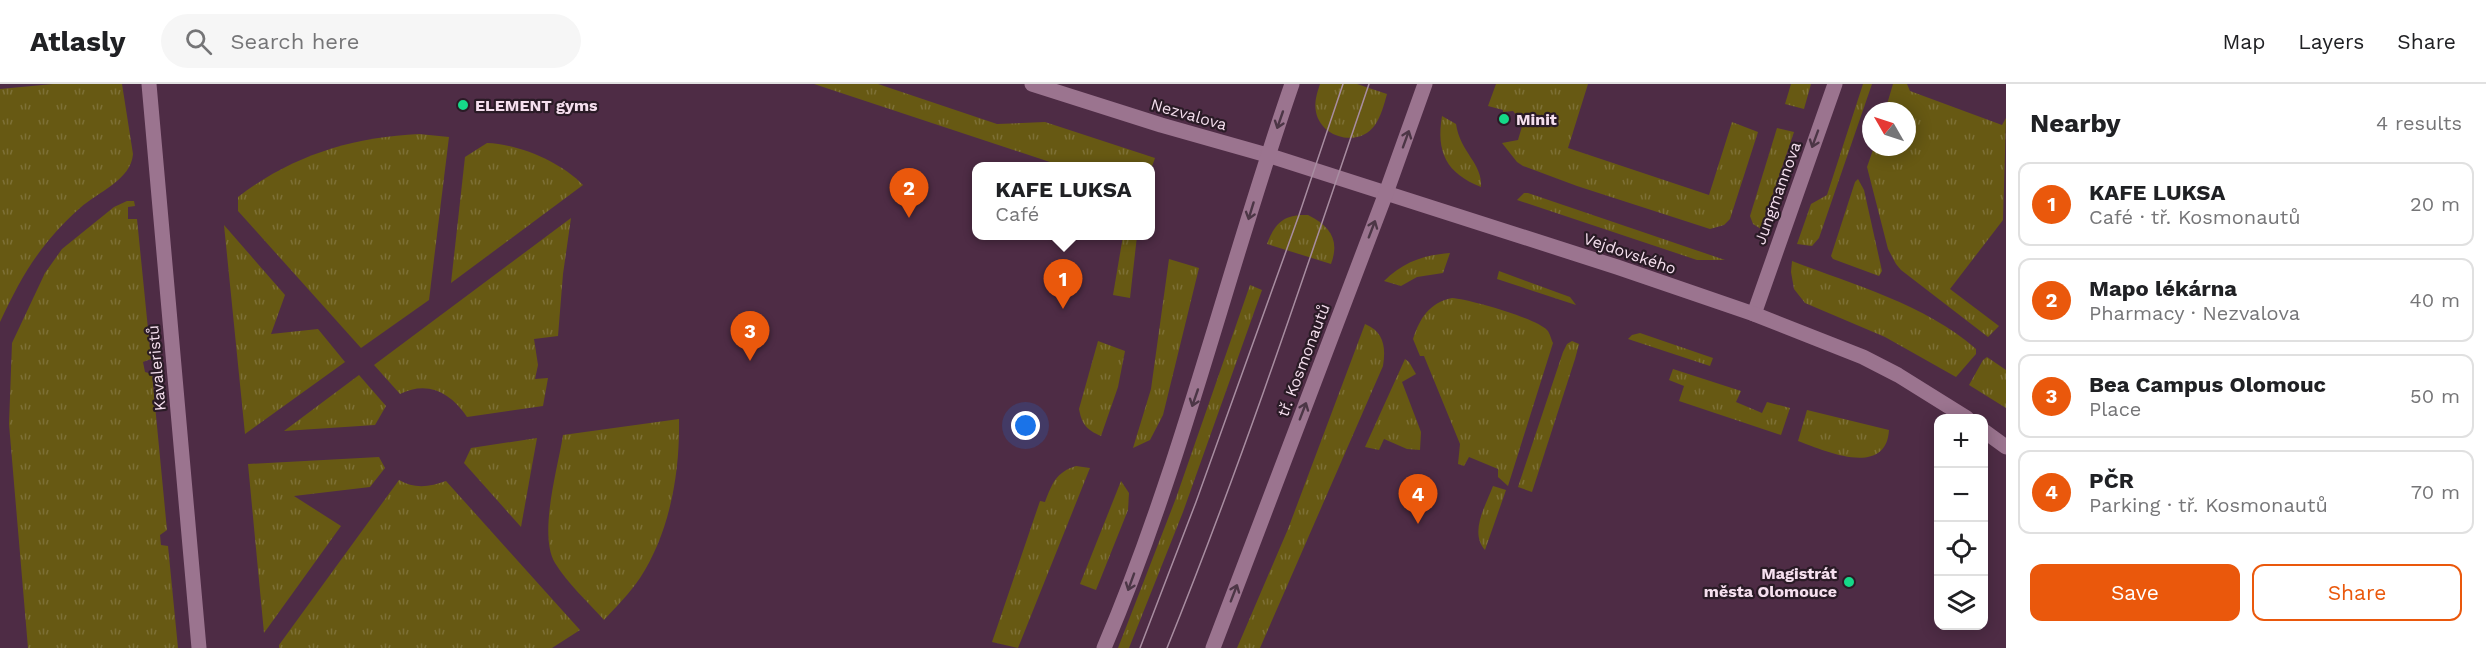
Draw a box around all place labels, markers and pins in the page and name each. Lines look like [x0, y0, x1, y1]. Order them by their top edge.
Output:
place label: ELEMENT gyms [475, 96, 598, 115]
marker: ELEMENT gyms [456, 98, 470, 112]
place label: Minit [1516, 110, 1557, 129]
marker: Minit [1497, 112, 1511, 126]
pin: 2 [890, 168, 928, 218]
pin: 1 [1044, 260, 1082, 309]
pin: 3 [730, 312, 770, 361]
pin: 4 [1398, 474, 1438, 524]
place label: Magistrát města Olomouce [1704, 564, 1837, 601]
marker: Magistrát města Olomouce [1842, 575, 1856, 589]

